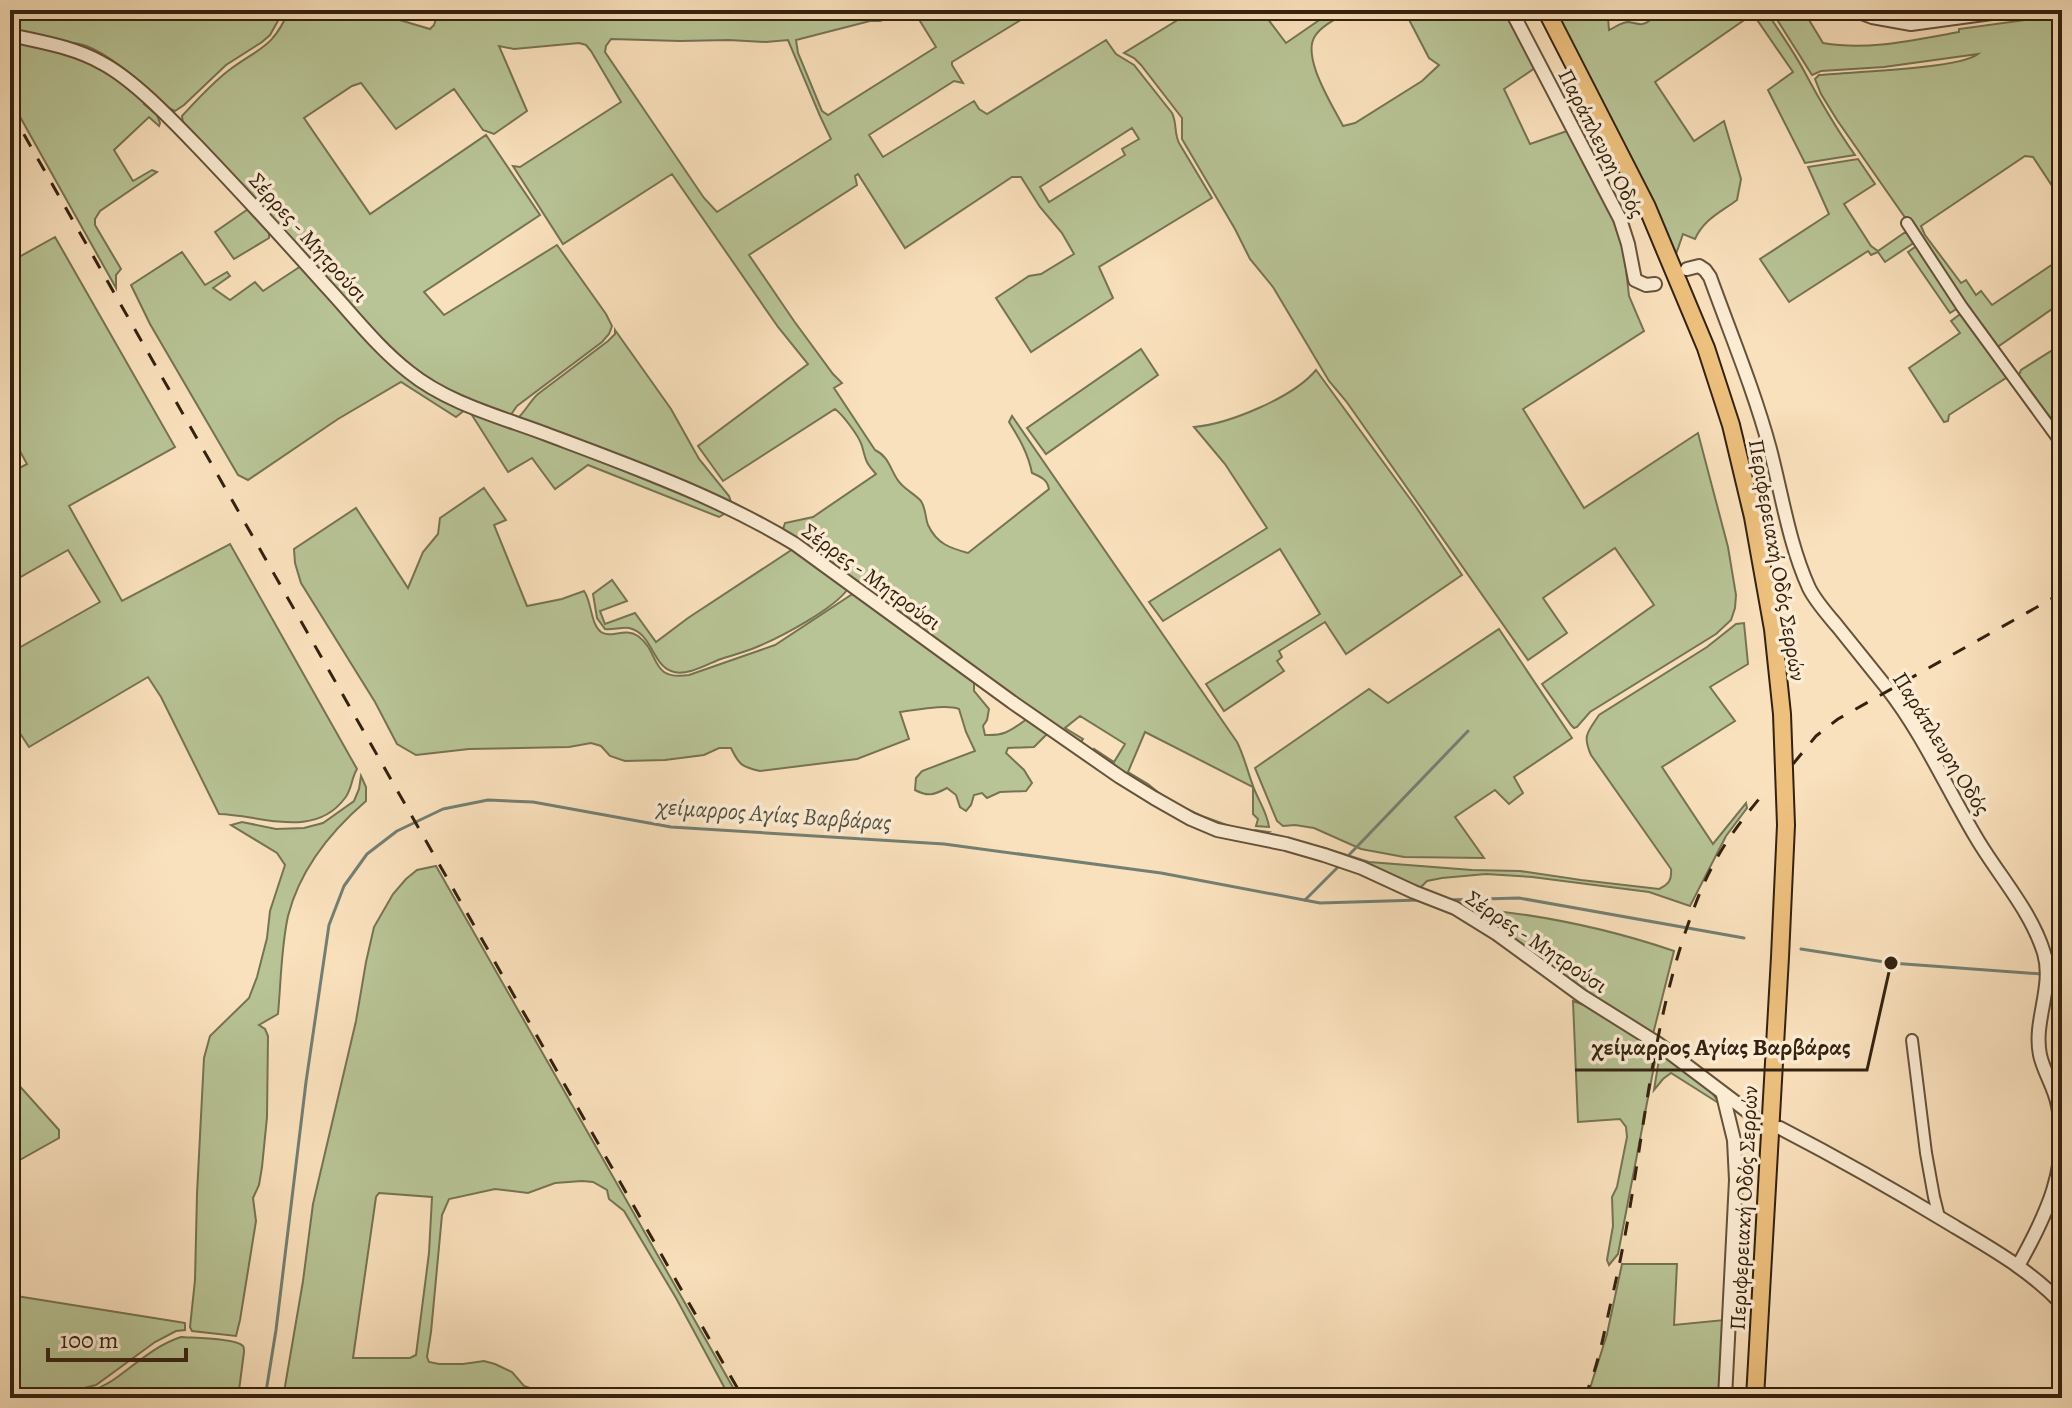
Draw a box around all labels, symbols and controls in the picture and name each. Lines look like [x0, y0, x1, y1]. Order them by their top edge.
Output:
street label: Παράπλευρη Οδός [1551, 64, 1652, 223]
street label: Σέρρες - Μητρούσι [242, 166, 375, 309]
street label: Περιφερειακή Οδός Σερρών [1741, 437, 1813, 683]
street label: Σέρρες - Μητρούσι [796, 516, 947, 637]
street label: Παράπλευρη Οδός [1885, 666, 1997, 821]
water label: χείμαρρος Αγίας Βαρβάρας [655, 790, 893, 838]
street label: Σέρρες - Μητρούσι [1460, 883, 1613, 1000]
callout: χείμαρρος Αγίας Βαρβάρας [1575, 1022, 1867, 1070]
text: χείμαρρος Αγίας Βαρβάρας [1591, 1031, 1851, 1063]
street label: Περιφερειακή Οδός Σερρών [1723, 1085, 1765, 1331]
scale bar [48, 1312, 186, 1362]
text: 100 m [60, 1324, 119, 1356]

